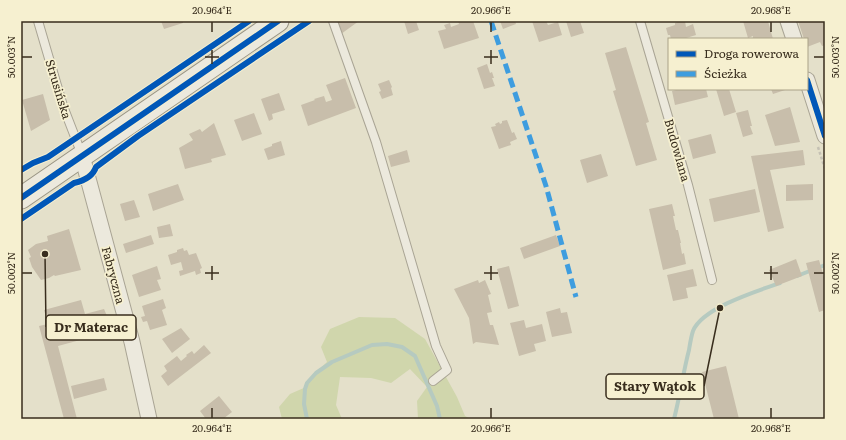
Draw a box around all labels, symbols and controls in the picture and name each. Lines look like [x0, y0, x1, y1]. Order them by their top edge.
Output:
text: 20.964°E [192, 2, 232, 17]
text: 20.966°E [471, 2, 511, 17]
text: 20.968°E [751, 2, 791, 17]
text: 50.003°N [3, 36, 18, 78]
text: 50.003°N [827, 36, 842, 78]
legend [668, 38, 808, 90]
text: Droga rowerowa [704, 44, 800, 62]
street label: Strusińska [41, 57, 77, 121]
text: Ścieżka [704, 64, 747, 82]
street label: Budowlana [660, 117, 696, 184]
street label: Fabryczna [98, 244, 130, 306]
text: 50.002°N [3, 252, 18, 294]
text: 50.002°N [827, 252, 842, 294]
callout: Dr Materac [46, 315, 136, 340]
text: Dr Materac [54, 317, 128, 336]
callout: Stary Wątok [606, 374, 704, 399]
text: Stary Wątok [614, 376, 696, 395]
text: 20.964°E [192, 420, 232, 435]
text: 20.966°E [471, 420, 511, 435]
text: 20.968°E [751, 420, 791, 435]

